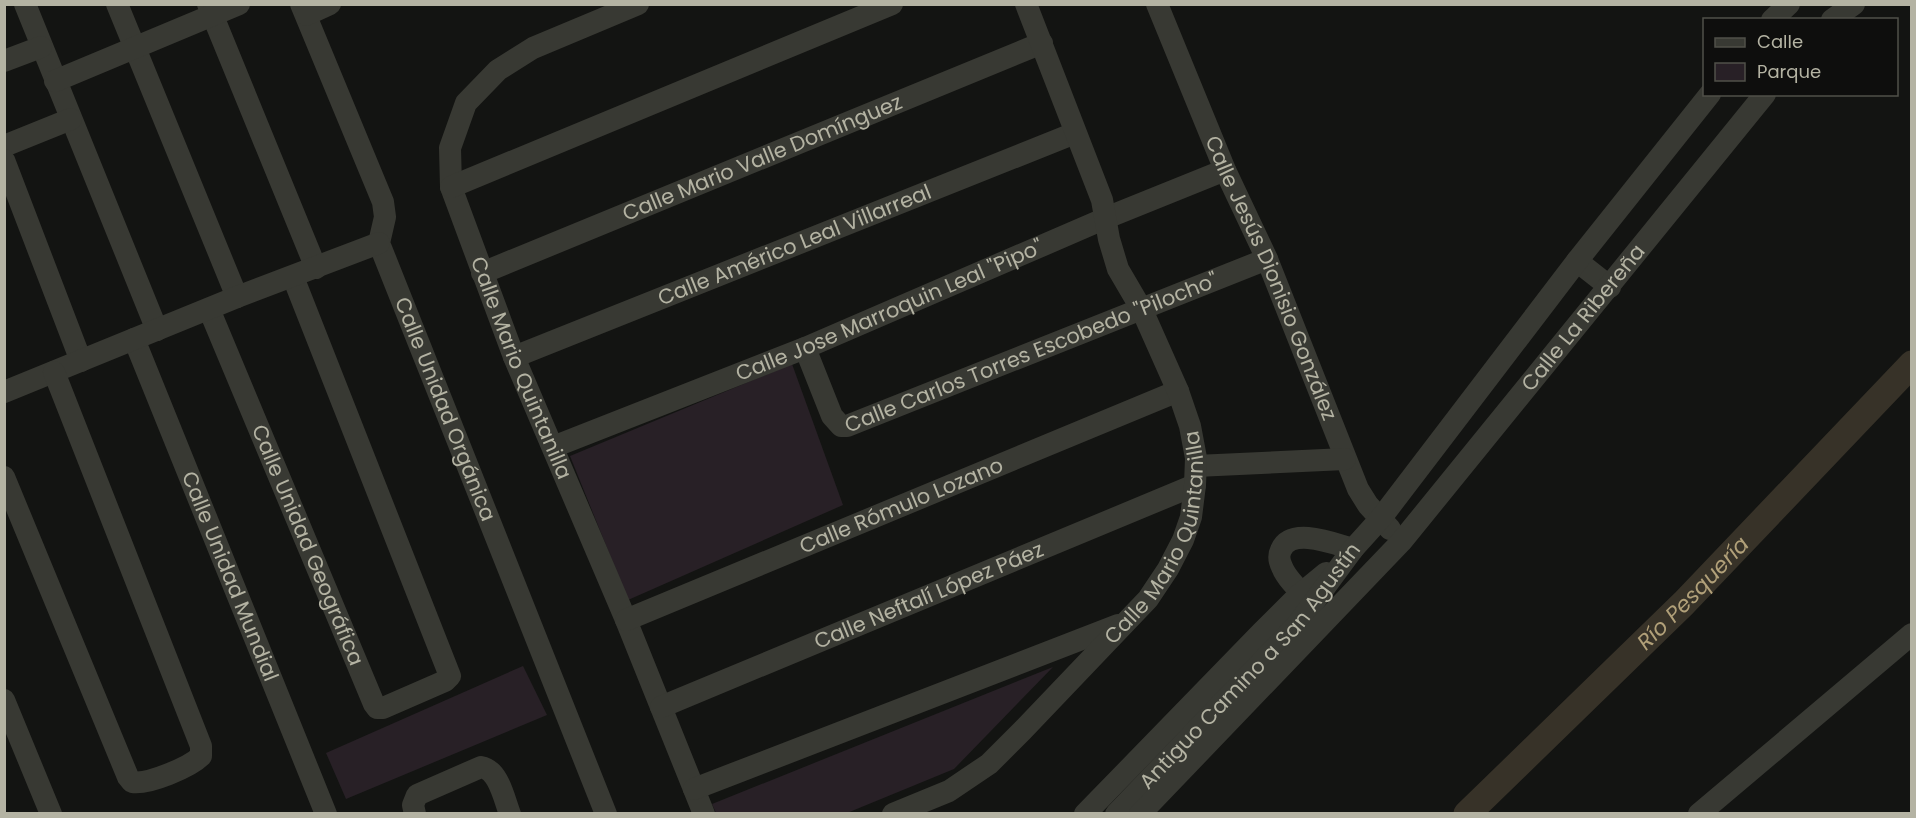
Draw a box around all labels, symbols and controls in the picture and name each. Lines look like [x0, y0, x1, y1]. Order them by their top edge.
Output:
legend [1703, 18, 1898, 96]
text: Calle [1757, 29, 1803, 54]
text: Parque [1757, 59, 1821, 84]
street label: Calle Mario Valle Domínguez [618, 87, 906, 228]
street label: Calle Jesús Dionisio González [1199, 131, 1344, 425]
street label: Calle Américo Leal Villarreal [653, 177, 935, 312]
street label: Calle Jose Marroquin Leal "Pipo" [731, 232, 1047, 388]
street label: Calle La Ribereña [1514, 238, 1652, 397]
street label: Calle Mario Quintanilla [464, 252, 579, 483]
street label: Calle Carlos Torres Escobedo "Pilocho" [840, 265, 1222, 439]
street label: Calle Unidad Orgánica [388, 293, 503, 525]
street label: Calle Unidad Geográfica [245, 420, 371, 670]
street label: Calle Mario Quintanilla [1097, 428, 1210, 650]
street label: Calle Rómulo Lozano [795, 450, 1007, 561]
street label: Calle Unidad Mundial [175, 467, 286, 686]
water label: Río Pesquería [1630, 529, 1756, 657]
street label: Calle Neftalí López Páez [810, 535, 1048, 656]
street label: Antiguo Camino a San Agustín [1132, 536, 1367, 795]

